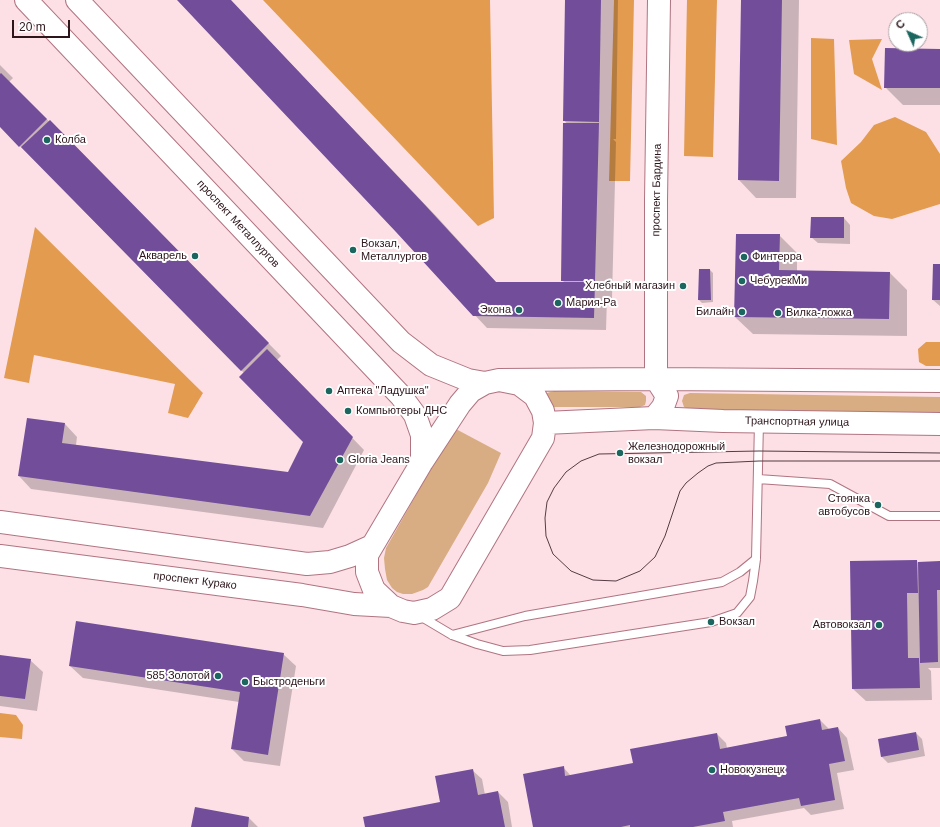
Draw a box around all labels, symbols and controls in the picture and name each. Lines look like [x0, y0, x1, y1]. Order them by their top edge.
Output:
scale bar [14, 12, 72, 38]
north arrow [888, 12, 928, 52]
text: С [893, 17, 907, 31]
text: 20 m [19, 20, 46, 34]
place label: Колба [55, 133, 86, 147]
marker: Колба [42, 135, 52, 145]
street label: проспект Бардина [650, 144, 664, 236]
street label: проспект Металлургов [194, 177, 282, 271]
place label: Вокзал, Металлургов [361, 237, 427, 263]
marker: Вокзал, Металлургов [348, 245, 358, 255]
place label: Акварель [139, 249, 187, 263]
place label: Финтерра [752, 250, 802, 264]
marker: Акварель [190, 251, 200, 261]
marker: Финтерра [739, 252, 749, 262]
place label: ЧебурекМи [750, 274, 807, 288]
marker: ЧебурекМи [737, 276, 747, 286]
place label: Хлебный магазин [585, 279, 675, 293]
marker: Хлебный магазин [678, 281, 688, 291]
place label: Мария-Ра [566, 296, 616, 310]
marker: Мария-Ра [553, 298, 563, 308]
place label: Экона [480, 303, 511, 317]
marker: Экона [514, 305, 524, 315]
place label: Билайн [696, 305, 734, 319]
place label: Вилка-ложка [786, 306, 852, 320]
marker: Билайн [737, 307, 747, 317]
marker: Вилка-ложка [773, 308, 783, 318]
place label: Аптека "Ладушка" [337, 384, 429, 398]
marker: Аптека "Ладушка" [324, 386, 334, 396]
place label: Компьютеры ДНС [356, 404, 447, 418]
marker: Компьютеры ДНС [343, 406, 353, 416]
street label: Транспортная улица [745, 414, 849, 430]
place label: Железнодорожный вокзал [628, 440, 725, 466]
marker: Железнодорожный вокзал [615, 448, 625, 458]
place label: Gloria Jeans [348, 453, 410, 467]
marker: Gloria Jeans [335, 455, 345, 465]
place label: Стоянка автобусов [818, 492, 870, 518]
marker: Стоянка автобусов [873, 500, 883, 510]
street label: проспект Курако [153, 569, 237, 593]
place label: Вокзал [719, 615, 755, 629]
marker: Вокзал [706, 617, 716, 627]
place label: Автовокзал [813, 618, 871, 632]
marker: Автовокзал [874, 620, 884, 630]
place label: 585 Золотой [146, 669, 210, 683]
marker: 585 Золотой [213, 671, 223, 681]
place label: Быстроденьги [253, 675, 325, 689]
marker: Быстроденьги [240, 677, 250, 687]
place label: Новокузнецк [720, 763, 785, 777]
marker: Новокузнецк [707, 765, 717, 775]

